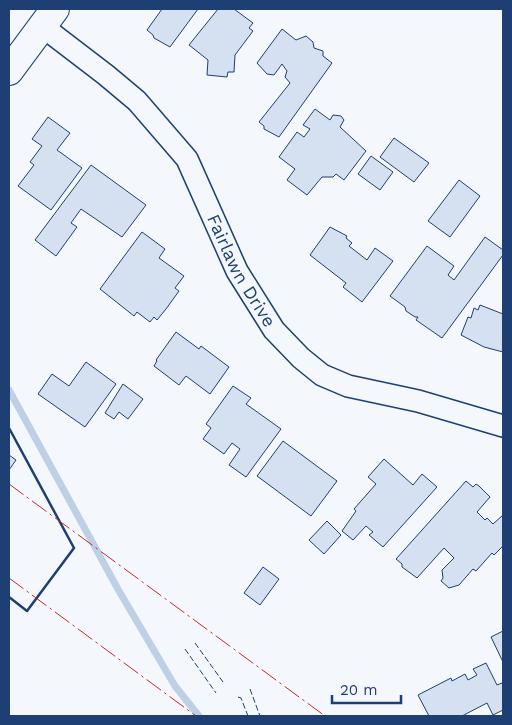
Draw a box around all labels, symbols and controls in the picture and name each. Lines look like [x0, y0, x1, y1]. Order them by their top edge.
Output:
street label: Fairlawn Drive [203, 211, 280, 331]
scale bar [332, 672, 401, 704]
text: 20 m [340, 681, 378, 699]

